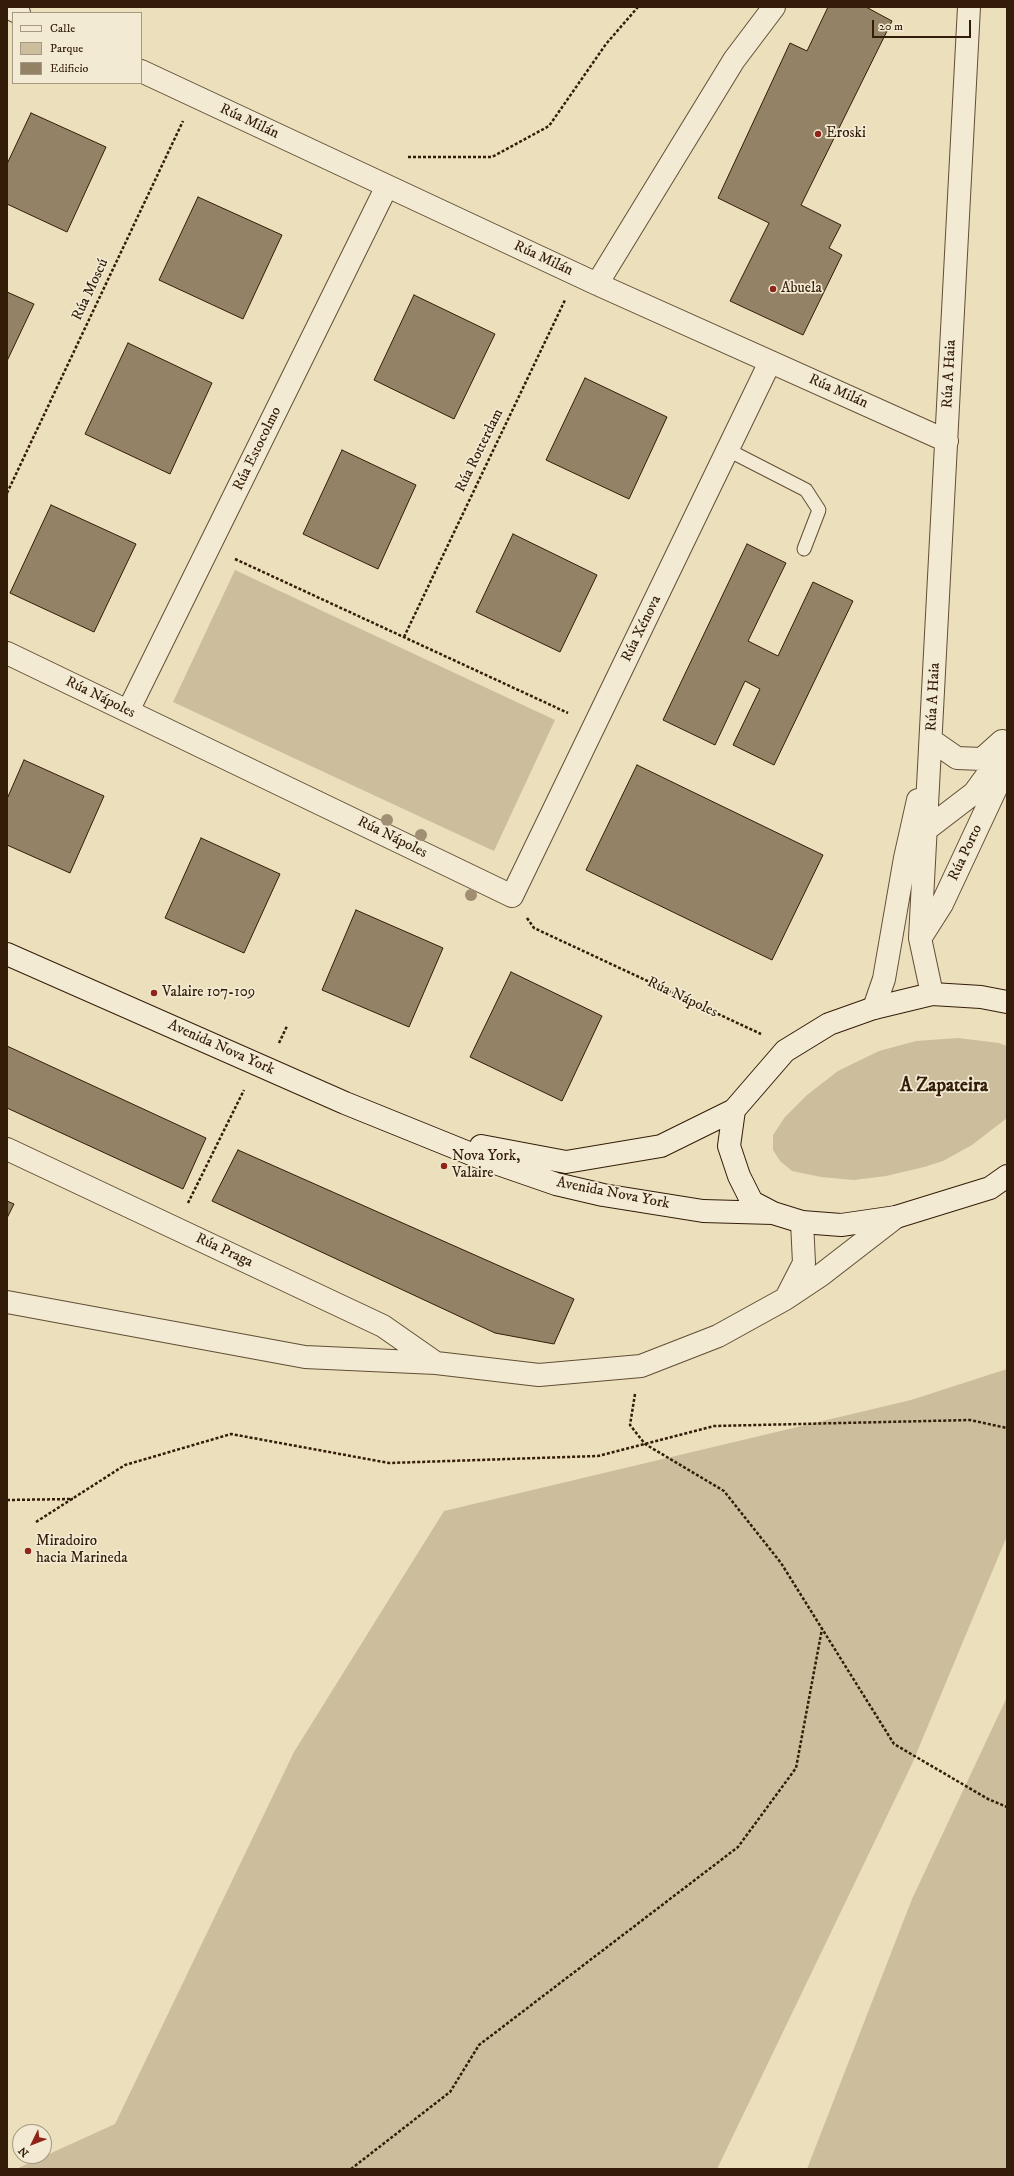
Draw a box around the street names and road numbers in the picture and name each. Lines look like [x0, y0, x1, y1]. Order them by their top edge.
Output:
street label: Rúa Milán [217, 101, 281, 143]
street label: Rúa Milán [511, 238, 575, 280]
street label: Rúa Moscú [69, 256, 113, 324]
street label: Rúa A Haia [939, 339, 961, 409]
street label: Rúa Milán [806, 371, 870, 413]
street label: Rúa Estocolmo [230, 404, 286, 494]
street label: Rúa Rotterdam [452, 406, 508, 496]
street label: Rúa Xénova [618, 593, 666, 665]
street label: Rúa A Haia [923, 662, 945, 732]
street label: Rúa Nápoles [62, 673, 138, 723]
street label: Rúa Nápoles [354, 813, 430, 863]
street label: Rúa Porto [945, 822, 987, 884]
street label: Rúa Nápoles [644, 974, 720, 1022]
street label: Avenida Nova York [165, 1016, 277, 1080]
street label: Avenida Nova York [555, 1174, 671, 1214]
street label: Rúa Praga [192, 1230, 256, 1272]

